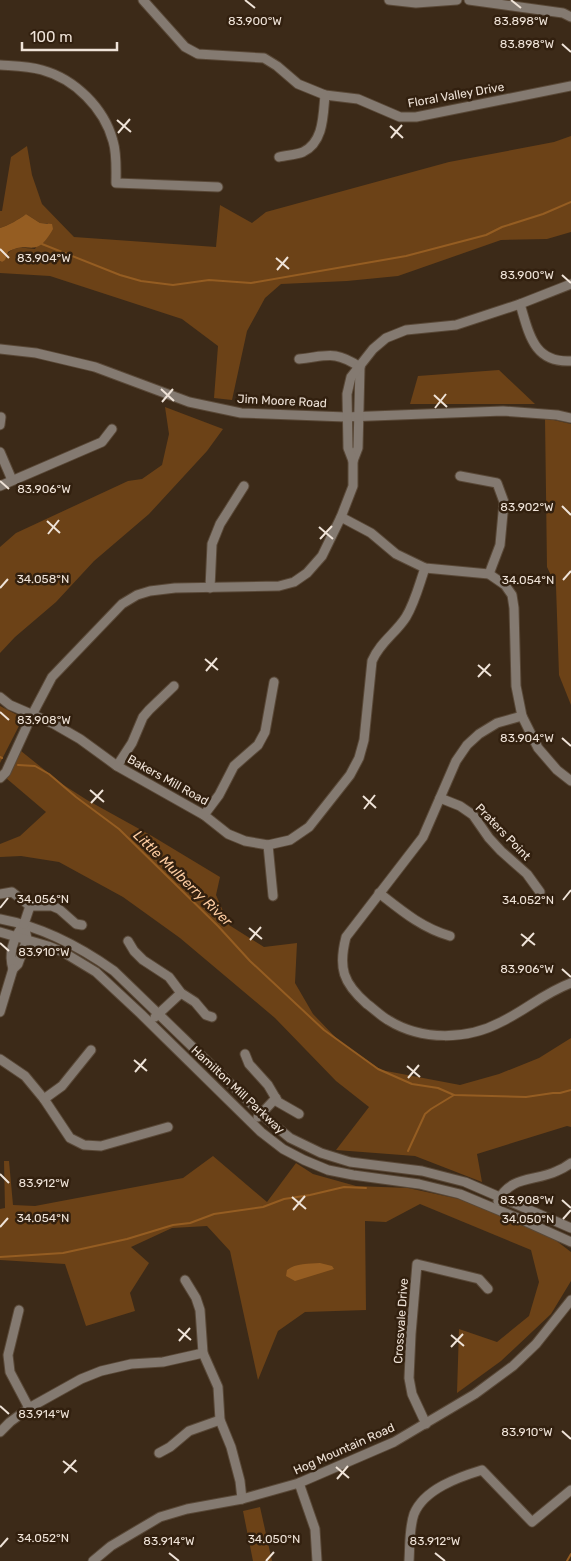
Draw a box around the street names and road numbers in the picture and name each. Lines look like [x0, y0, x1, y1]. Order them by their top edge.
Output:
street label: Floral Valley Drive [407, 80, 506, 110]
street label: Jim Moore Road [237, 392, 327, 410]
street label: Bakers Mill Road [125, 752, 211, 808]
street label: Praters Point [473, 801, 534, 863]
street label: Hamilton Mill Parkway [189, 1043, 288, 1137]
street label: Crossvale Drive [391, 1277, 411, 1364]
street label: Hog Mountain Road [291, 1420, 397, 1478]

